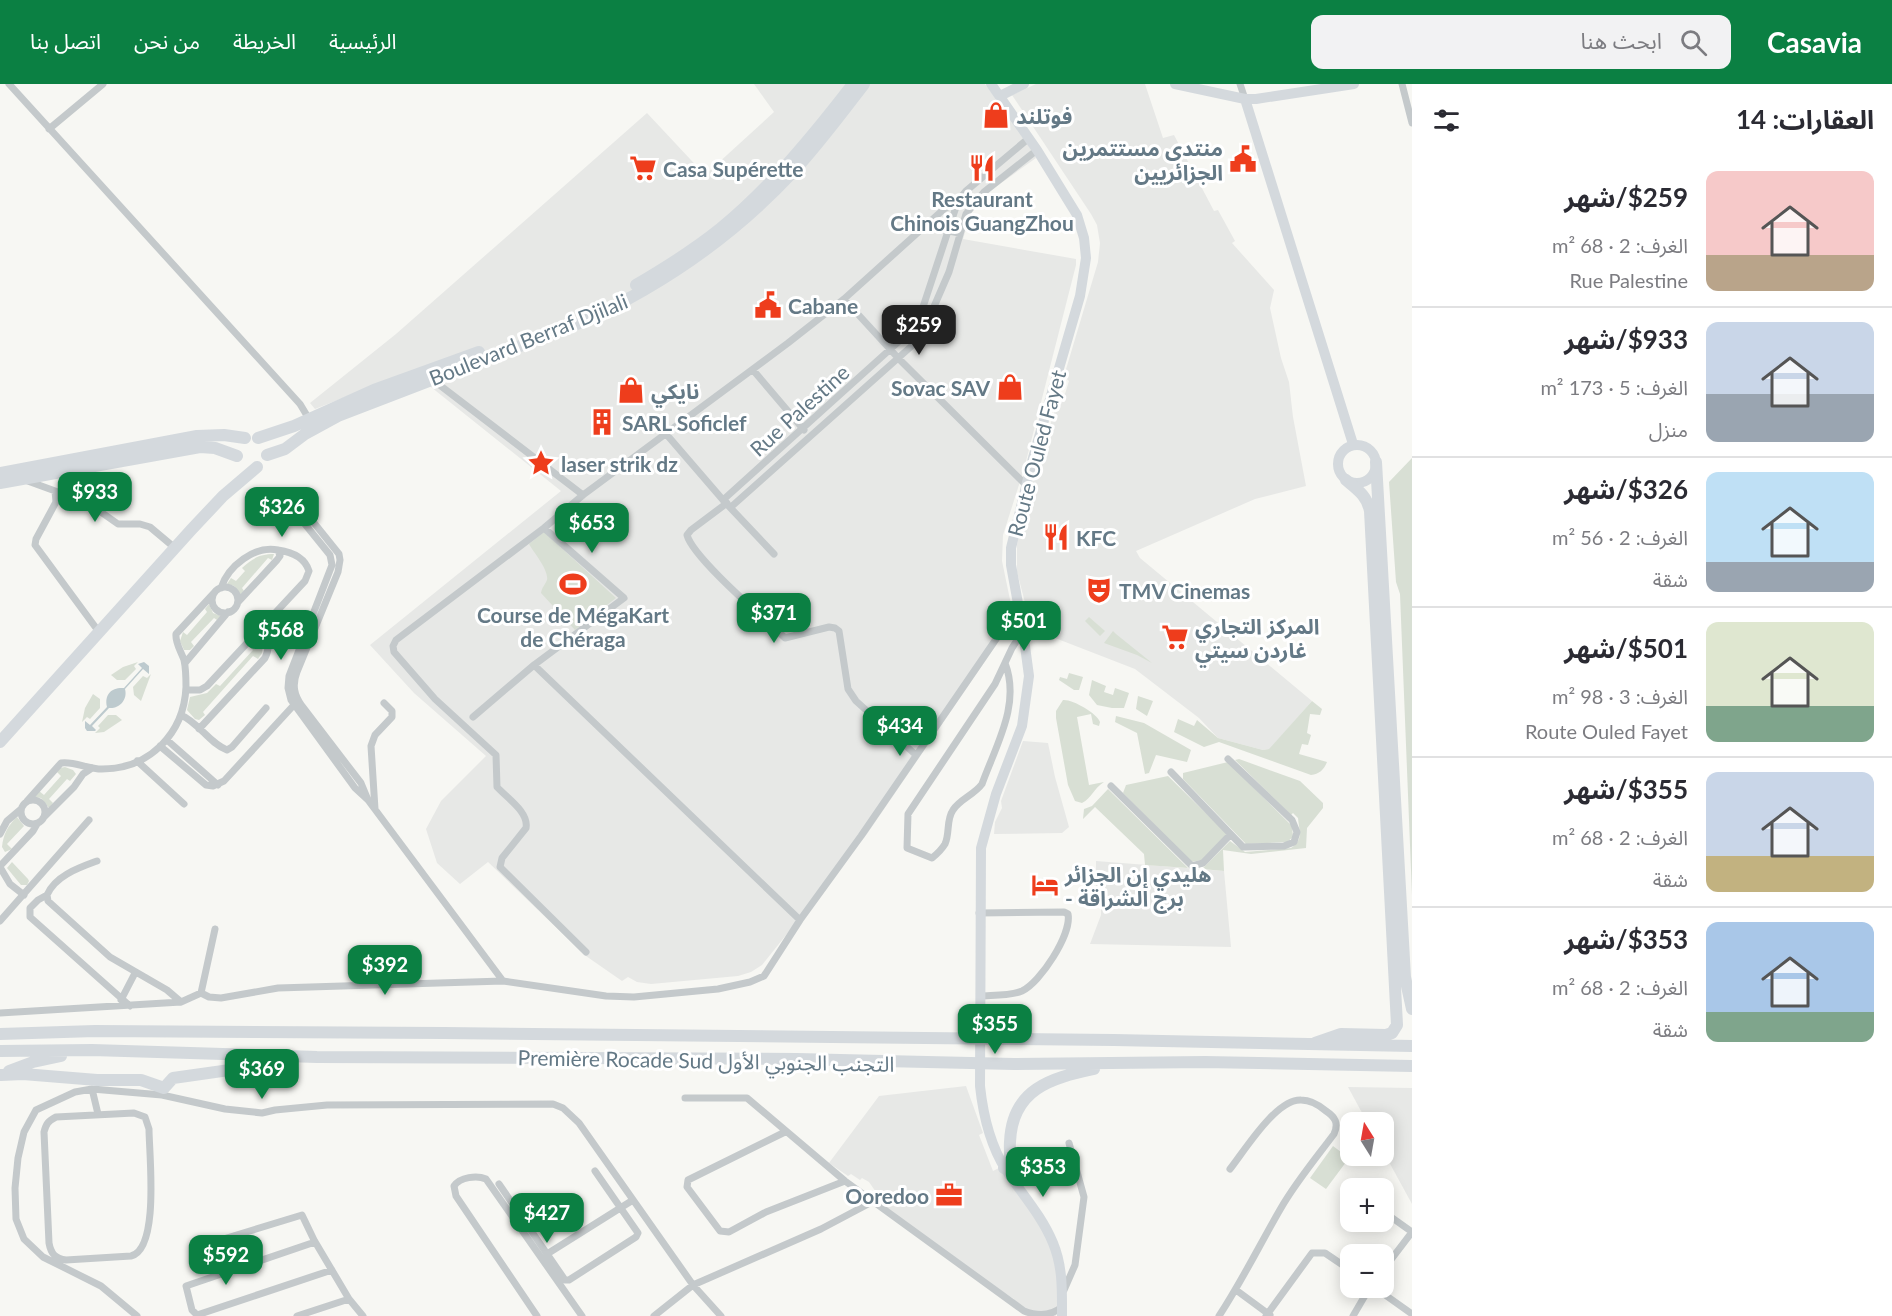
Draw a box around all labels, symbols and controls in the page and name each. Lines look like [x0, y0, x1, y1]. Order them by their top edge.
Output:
search box [1311, 15, 1731, 69]
text: Casavia [1767, 25, 1862, 59]
icon: search [1677, 26, 1710, 59]
text: ابحث هنا [1581, 27, 1662, 54]
text: اتصل بنا [30, 28, 101, 53]
text: من نحن [134, 28, 200, 53]
text: الخريطة [233, 28, 296, 53]
text: الرئيسية [329, 28, 396, 53]
shop icon: فوتلند [981, 100, 1011, 130]
place label: فوتلند [1016, 103, 1072, 129]
text: العقارات: 14 [1736, 103, 1874, 135]
icon: filters [1430, 104, 1463, 137]
place label: منتدى مستتمرين الجزائريين [1063, 135, 1223, 185]
public building icon: منتدى مستتمرين الجزائريين [1228, 144, 1258, 174]
supermarket icon: Casa Supérette [628, 153, 658, 183]
restaurant icon: Restaurant Chinois GuangZhou [967, 153, 997, 183]
place label: Casa Supérette [663, 156, 803, 181]
text: $259/شهر [1564, 181, 1688, 213]
place label: Restaurant Chinois GuangZhou [890, 186, 1074, 235]
icon: home [1754, 195, 1826, 267]
text: الغرف: 2 · 68 m² [1552, 233, 1688, 257]
text: Rue Palestine [1569, 268, 1688, 292]
street label: Boulevard Berraf Djilali [425, 288, 631, 390]
public building icon: Cabane [753, 290, 783, 320]
place label: Cabane [788, 293, 858, 318]
pin: $259 [883, 305, 955, 356]
text: $259 [896, 312, 942, 336]
text: $933/شهر [1564, 323, 1688, 355]
icon: home [1754, 346, 1826, 418]
street label: Rue Palestine [744, 359, 854, 461]
street label: Route Ouled Fayet [1002, 367, 1070, 539]
shop icon: Sovac SAV [995, 372, 1025, 402]
shop icon: نايكي [616, 375, 646, 405]
place label: Sovac SAV [891, 375, 990, 400]
text: الغرف: 5 · 173 m² [1540, 375, 1688, 399]
place label: نايكي [651, 378, 699, 408]
building icon: SARL Soficlef [587, 407, 617, 437]
place label: SARL Soficlef [622, 410, 747, 435]
text: منزل [1649, 417, 1688, 441]
place icon: laser strik dz [526, 448, 556, 478]
place label: laser strik dz [561, 451, 678, 476]
pin: $933 [59, 472, 131, 523]
text: $326/شهر [1564, 473, 1688, 505]
text: $933 [72, 479, 118, 503]
pin: $326 [246, 487, 318, 538]
text: $326 [259, 494, 305, 518]
icon: home [1754, 496, 1826, 568]
pin: $653 [556, 503, 628, 554]
text: $653 [569, 510, 615, 534]
restaurant icon: KFC [1041, 522, 1071, 552]
place label: KFC [1076, 525, 1116, 550]
text: الغرف: 2 · 56 m² [1552, 525, 1688, 549]
text: شقة [1653, 567, 1688, 591]
sports icon: Course de MégaKart de Chéraga [558, 569, 588, 599]
theatre icon: TMV Cinemas [1084, 575, 1114, 605]
place label: TMV Cinemas [1119, 578, 1250, 603]
pin: $371 [738, 593, 810, 644]
text: $371 [751, 600, 797, 624]
pin: $501 [988, 601, 1060, 652]
place label: Course de MégaKart de Chéraga [477, 602, 669, 651]
text: $501 [1001, 608, 1047, 632]
pin: $568 [245, 610, 317, 661]
place label: المركز التجاري غاردن سيتي [1195, 613, 1320, 667]
text: $568 [258, 617, 304, 641]
supermarket icon: المركز التجاري غاردن سيتي [1160, 622, 1190, 652]
text: $501/شهر [1564, 632, 1688, 664]
icon: home [1754, 646, 1826, 718]
text: الغرف: 3 · 98 m² [1552, 684, 1688, 708]
pin: $434 [864, 706, 936, 757]
text: $434 [877, 713, 923, 737]
text: Route Ouled Fayet [1525, 719, 1688, 743]
text: $355/شهر [1564, 773, 1688, 805]
icon: home [1754, 796, 1826, 868]
text: الغرف: 2 · 68 m² [1552, 825, 1688, 849]
place label: هليدي إن الجزائر - برج الشراقة [1064, 861, 1211, 914]
text: شقة [1653, 867, 1688, 891]
hotel icon: هليدي إن الجزائر - برج الشراقة [1030, 870, 1060, 900]
text: $353/شهر [1564, 923, 1688, 955]
pin: $392 [349, 945, 421, 996]
icon: home [1754, 946, 1826, 1018]
text: $392 [362, 952, 408, 976]
text: الغرف: 2 · 68 m² [1552, 975, 1688, 999]
pin: $355 [959, 1004, 1031, 1055]
text: $355 [972, 1011, 1018, 1035]
text: شقة [1653, 1017, 1688, 1041]
street label: Première Rocade Sud التجنب الجنوبي الأول [517, 1044, 895, 1081]
pin: $369 [226, 1049, 298, 1100]
text: $369 [239, 1056, 285, 1080]
north arrow [1340, 1112, 1394, 1166]
map controls [1340, 1112, 1394, 1298]
pin: $353 [1007, 1147, 1079, 1198]
text: $353 [1020, 1154, 1066, 1178]
button: + [1340, 1178, 1394, 1232]
office icon: Ooredoo [934, 1180, 964, 1210]
place label: Ooredoo [845, 1183, 929, 1208]
pin: $427 [511, 1193, 583, 1244]
text: $427 [524, 1200, 570, 1224]
pin: $592 [190, 1235, 262, 1286]
text: $592 [203, 1242, 249, 1266]
button: − [1340, 1244, 1394, 1298]

